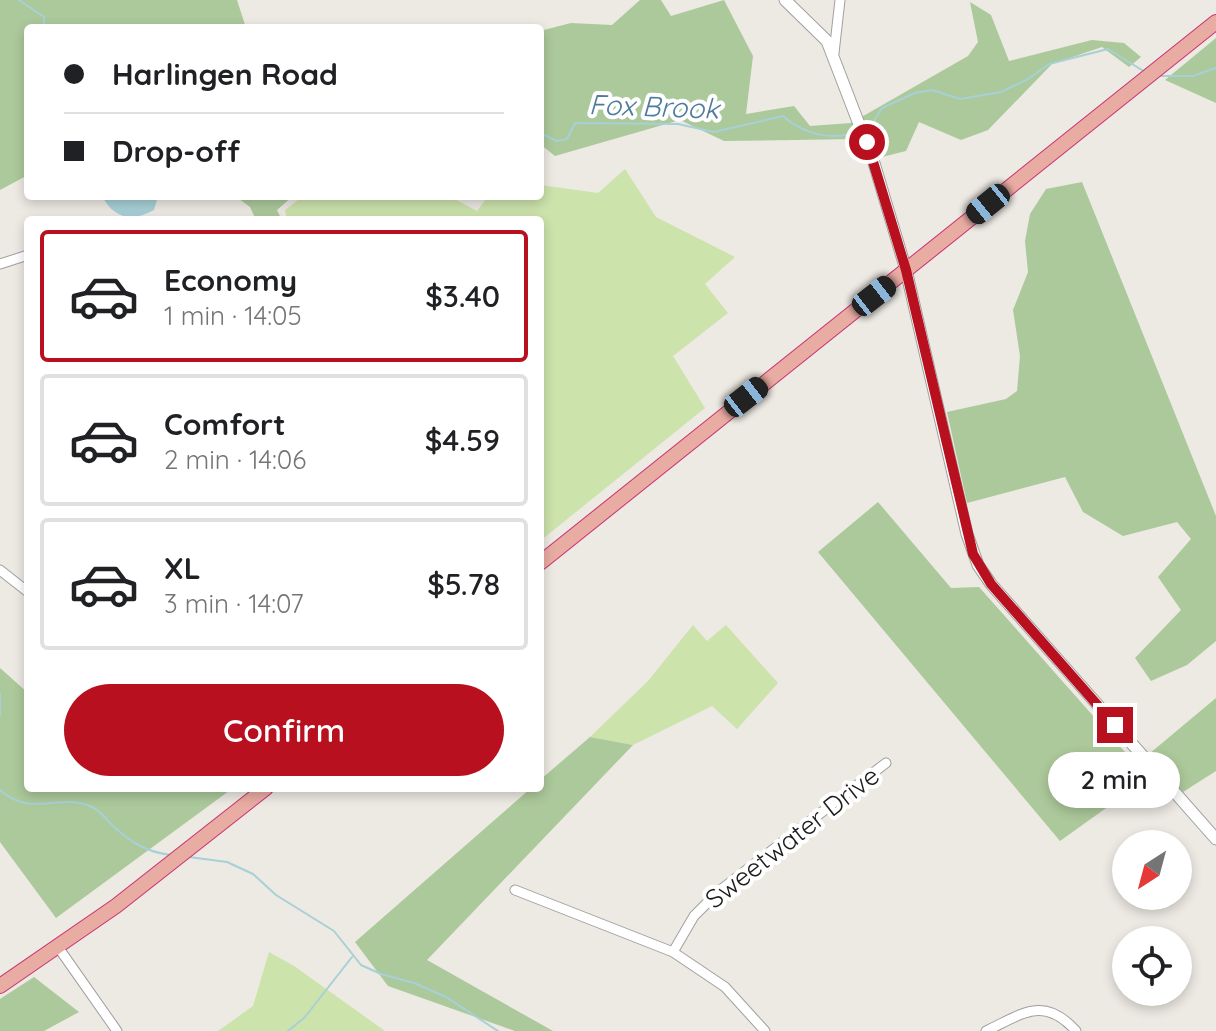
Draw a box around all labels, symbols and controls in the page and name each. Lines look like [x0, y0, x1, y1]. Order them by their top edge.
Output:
text: Harlingen Road [112, 55, 338, 93]
water label: Fox Brook [588, 86, 723, 126]
route start [849, 124, 885, 160]
text: Drop-off [112, 132, 240, 170]
car [962, 180, 1014, 228]
icon: car [68, 260, 140, 332]
text: Economy [164, 261, 297, 299]
car [848, 272, 900, 320]
text: $3.40 [425, 277, 500, 315]
text: 1 min · 14:05 [164, 299, 302, 332]
car [720, 373, 772, 421]
icon: car [68, 404, 140, 476]
text: Comfort [164, 405, 285, 443]
text: $4.59 [425, 421, 500, 459]
text: 2 min · 14:06 [164, 443, 306, 476]
icon: car [68, 548, 140, 620]
text: XL [164, 549, 201, 587]
text: $5.78 [427, 565, 500, 603]
text: 3 min · 14:07 [164, 587, 303, 620]
button: Confirm [64, 684, 504, 776]
route end [1097, 707, 1133, 743]
callout: 2 min [1049, 753, 1181, 809]
street label: Sweetwater Drive [698, 759, 886, 915]
text: 2 min [1080, 763, 1148, 796]
north arrow [1112, 830, 1192, 910]
map controls [1112, 830, 1192, 1006]
button: locate [1112, 926, 1192, 1006]

